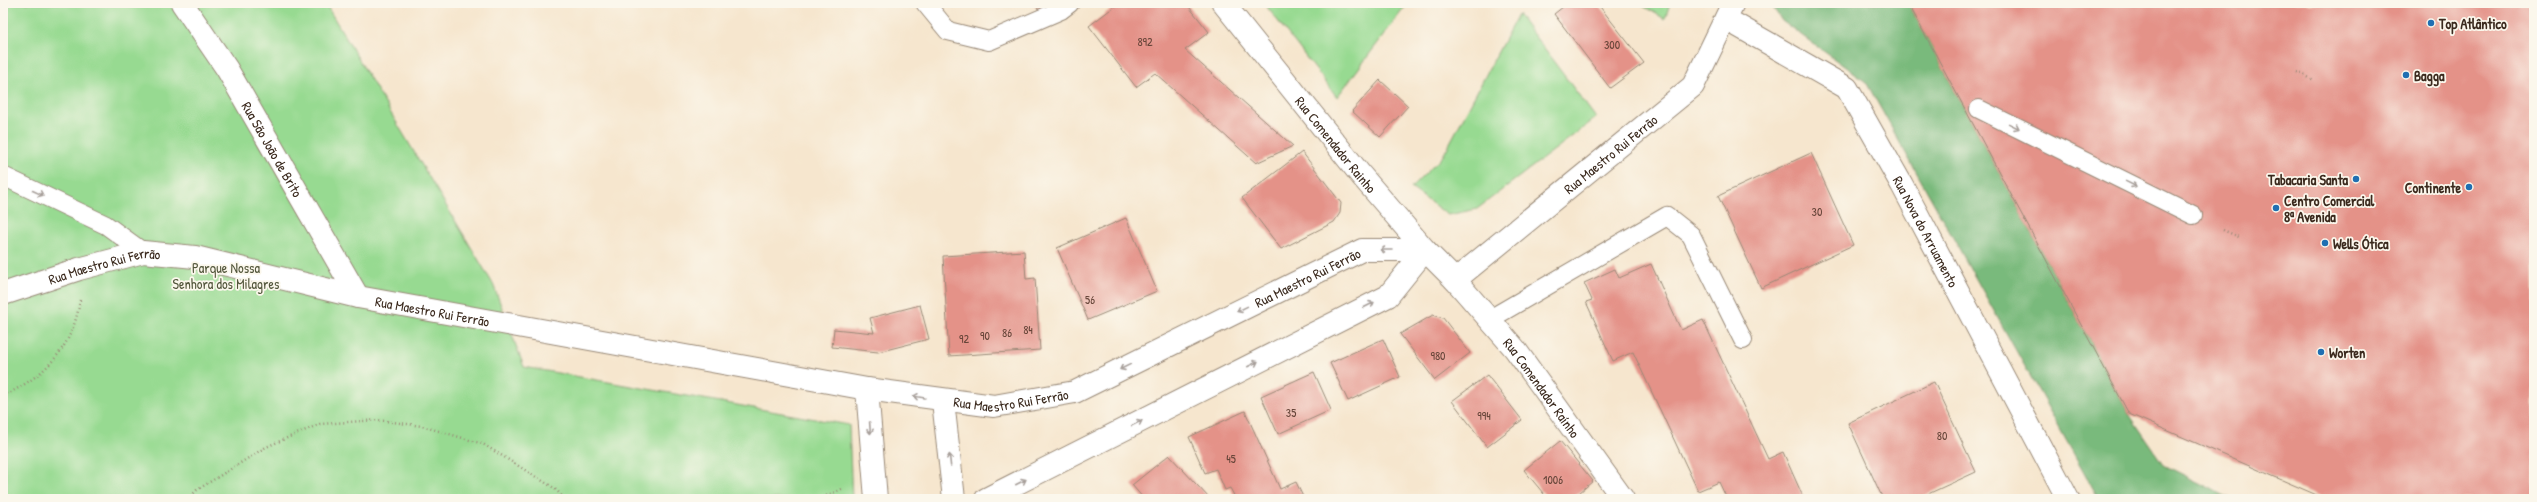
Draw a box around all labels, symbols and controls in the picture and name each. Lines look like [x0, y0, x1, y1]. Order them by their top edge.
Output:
place label: Top Atlântico [2438, 14, 2507, 35]
marker: Top Atlântico [2426, 18, 2436, 28]
house number: 892 [1137, 33, 1153, 50]
house number: 300 [1604, 36, 1620, 53]
place label: Bagga [2414, 66, 2445, 87]
marker: Bagga [2401, 70, 2411, 80]
street label: Rua Comendador Rainho [1292, 92, 1381, 197]
street label: Rua São João de Brito [238, 98, 308, 200]
street label: Rua Maestro Rui Ferrão [1559, 109, 1661, 198]
one-way arrow [2008, 123, 2020, 130]
place label: Tabacaria Santa [2267, 170, 2349, 189]
street label: Rua Nova do Arruamento [1889, 172, 1964, 290]
marker: Tabacaria Santa [2351, 174, 2361, 184]
place label: Continente [2405, 178, 2461, 197]
one-way arrow [2125, 181, 2137, 188]
marker: Continente [2464, 182, 2474, 192]
one-way arrow [32, 190, 44, 197]
place label: Centro Comercial 8ª Avenida [2284, 191, 2374, 226]
house number: 30 [1812, 203, 1822, 220]
marker: Centro Comercial 8ª Avenida [2271, 203, 2281, 213]
place label: Wells Ótica [2333, 234, 2389, 253]
marker: Wells Ótica [2320, 238, 2330, 248]
street label: Rua Maestro Rui Ferrão [46, 242, 162, 288]
street label: Rua Maestro Rui Ferrão [1251, 243, 1364, 311]
one-way arrow [1380, 246, 1393, 254]
park label: Parque Nossa Senhora dos Milagres [173, 258, 279, 294]
street label: Rua Maestro Rui Ferrão [374, 291, 491, 330]
house number: 56 [1085, 291, 1095, 308]
one-way arrow [1363, 301, 1375, 309]
one-way arrow [1236, 306, 1248, 313]
house number: 84 [1023, 321, 1033, 338]
house number: 86 [1002, 324, 1012, 341]
house number: 90 [980, 327, 990, 344]
house number: 92 [959, 330, 969, 347]
street label: Rua Comendador Raínho [1500, 333, 1585, 441]
place label: Worten [2329, 343, 2365, 362]
house number: 980 [1431, 347, 1445, 364]
marker: Worten [2316, 347, 2326, 357]
one-way arrow [1247, 360, 1259, 367]
one-way arrow [1119, 364, 1131, 371]
street label: Rua Maestro Rui Ferrão [953, 384, 1070, 415]
one-way arrow [913, 393, 926, 401]
house number: 35 [1286, 404, 1296, 421]
house number: 994 [1477, 407, 1491, 424]
one-way arrow [1131, 419, 1143, 426]
one-way arrow [866, 421, 874, 434]
house number: 80 [1937, 427, 1947, 444]
house number: 45 [1226, 450, 1236, 467]
one-way arrow [946, 454, 953, 467]
house number: 1006 [1543, 471, 1563, 488]
one-way arrow [1015, 478, 1027, 485]

